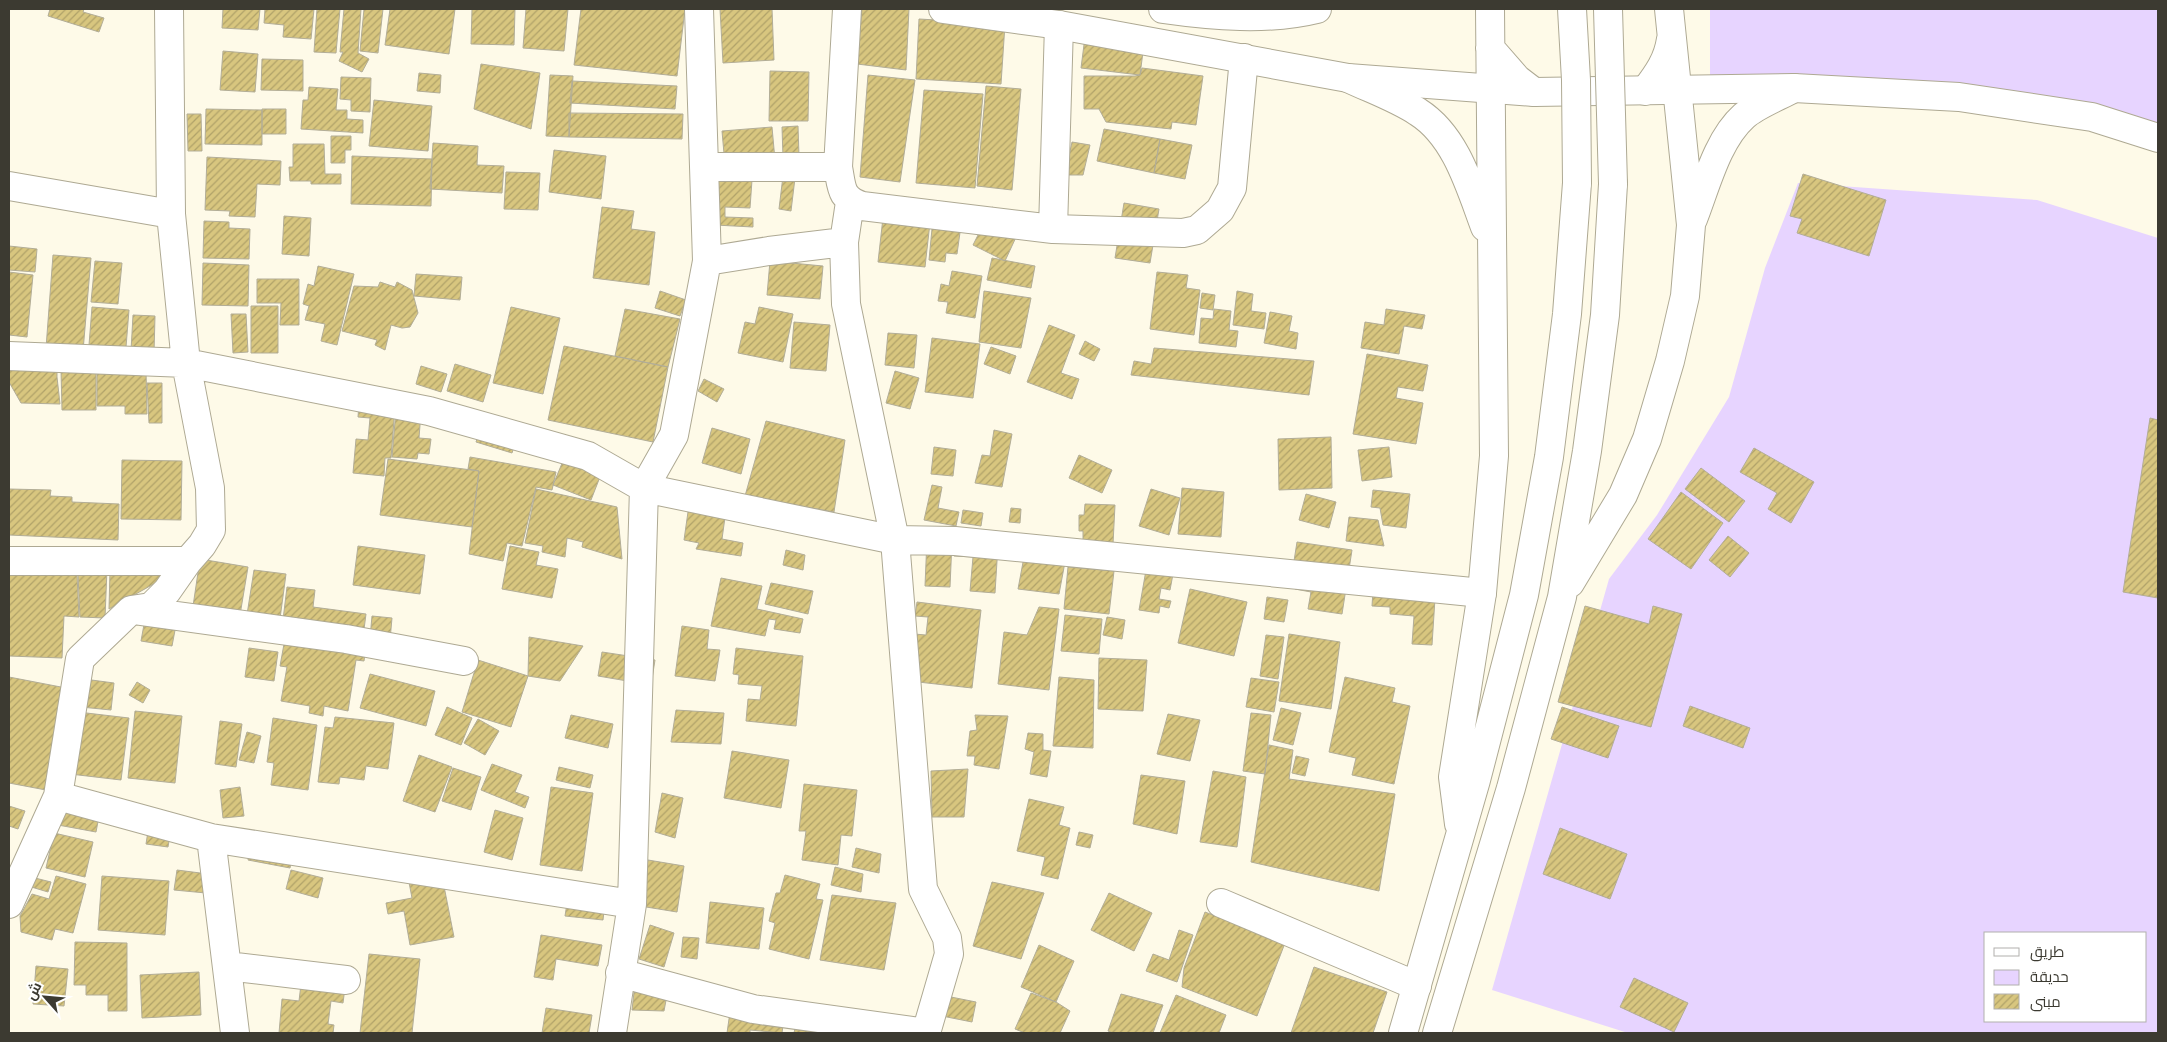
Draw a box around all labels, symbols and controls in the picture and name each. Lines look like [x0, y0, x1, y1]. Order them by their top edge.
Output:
legend [1984, 932, 2147, 1022]
text: طريق [2030, 944, 2064, 962]
text: حديقة [2030, 969, 2069, 985]
north arrow [20, 972, 70, 1022]
text: ش [22, 979, 46, 1003]
text: مبنى [2030, 994, 2061, 1012]

